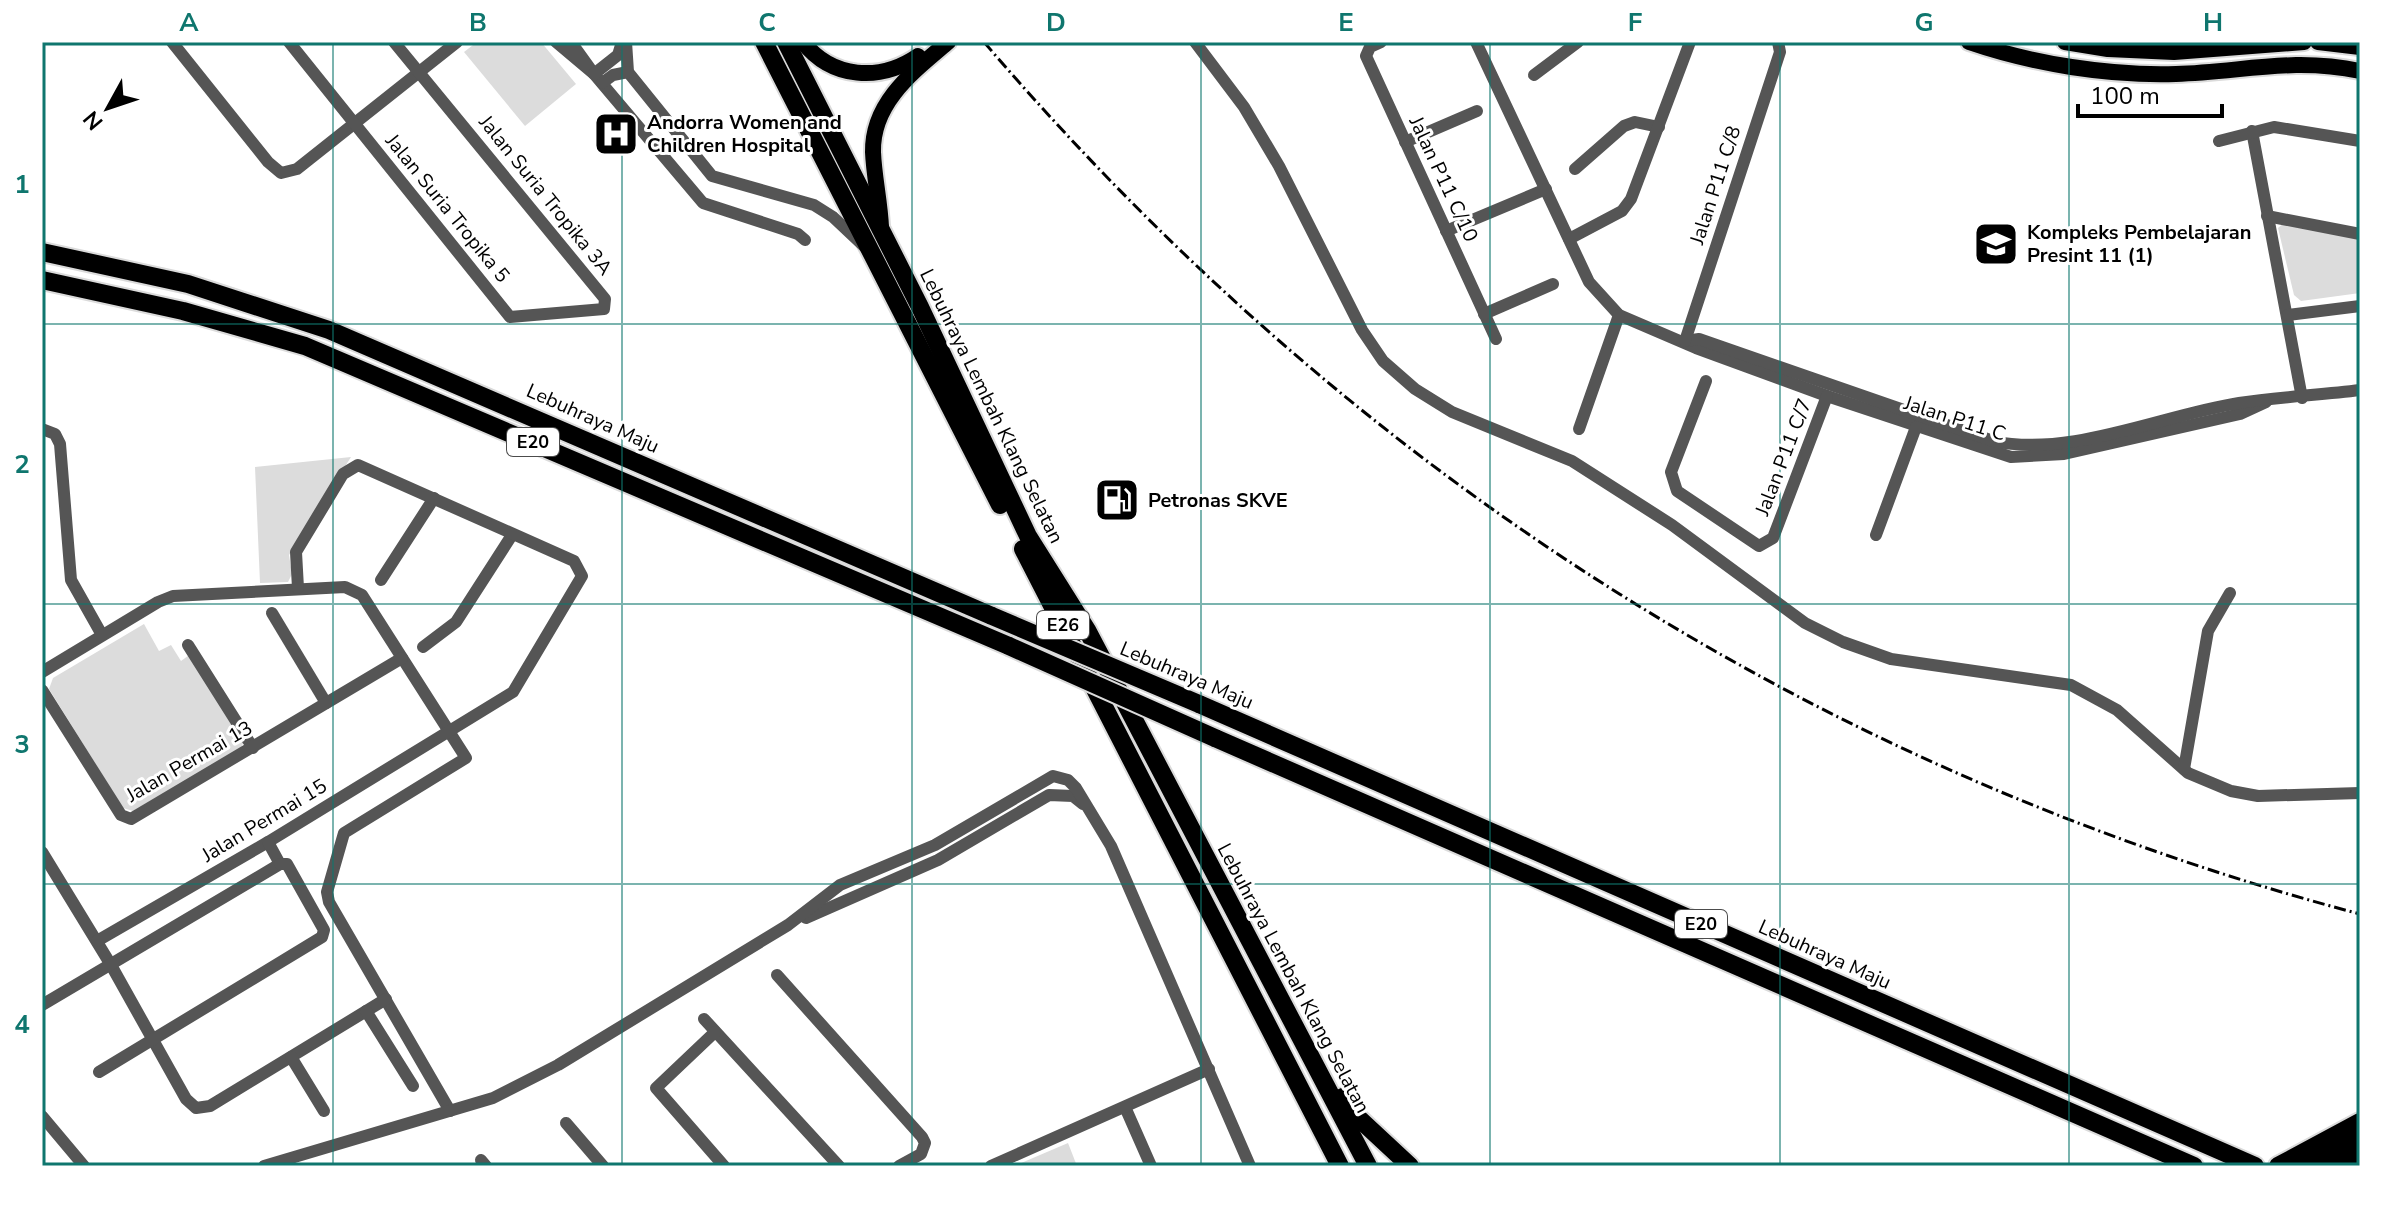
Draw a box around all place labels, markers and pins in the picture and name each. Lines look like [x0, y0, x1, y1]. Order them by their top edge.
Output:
place label: Andorra Women and Children Hospital [647, 109, 842, 159]
hospital icon: Andorra Women and Children Hospital [592, 110, 640, 158]
place label: Kompleks Pembelajaran Presint 11 (1) [2027, 219, 2252, 269]
school or university icon: Kompleks Pembelajaran Presint 11 (1) [1972, 220, 2020, 268]
fuel station icon: Petronas SKVE [1093, 476, 1141, 524]
place label: Petronas SKVE [1148, 487, 1288, 514]

